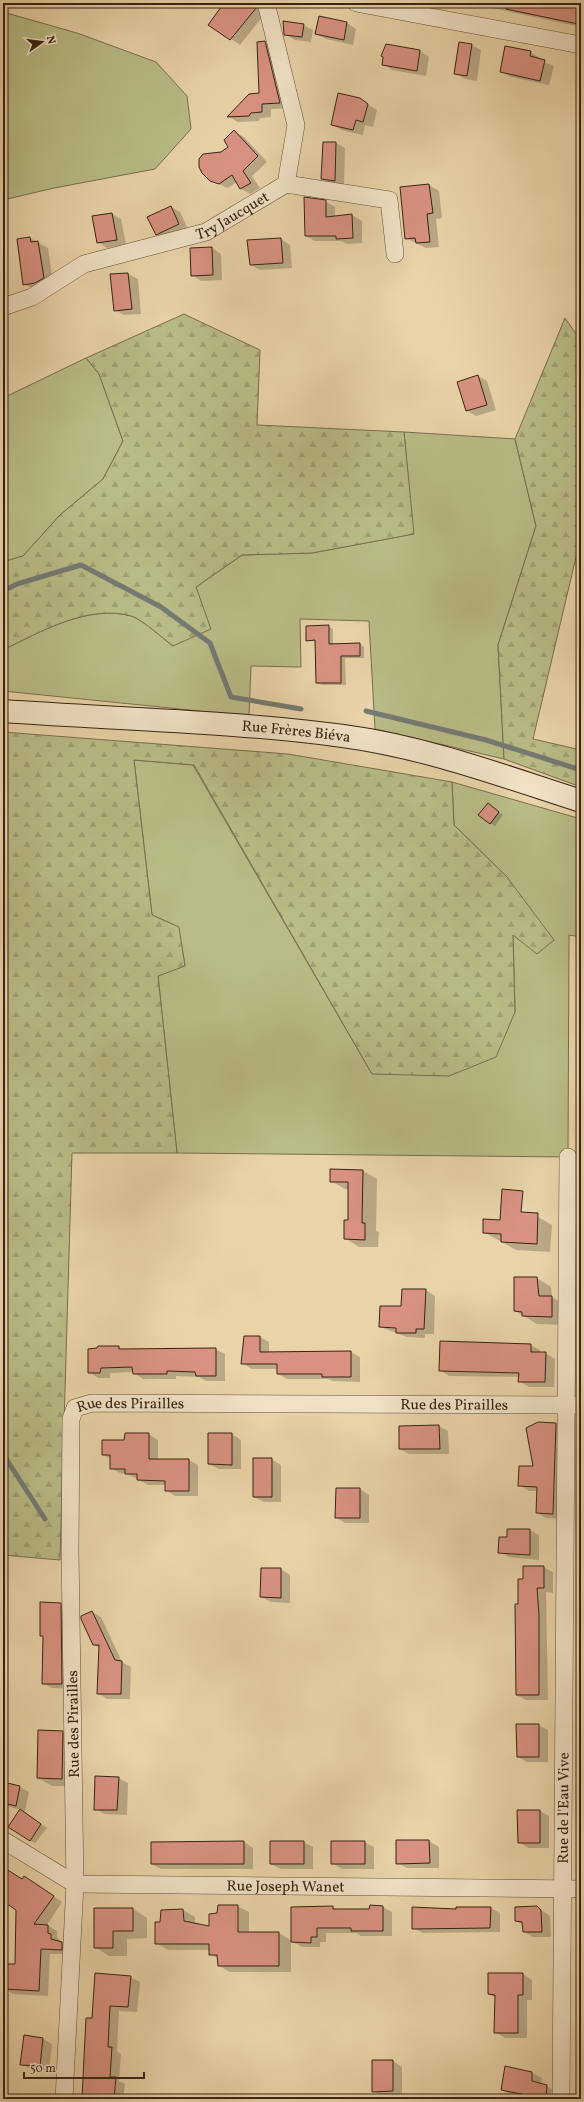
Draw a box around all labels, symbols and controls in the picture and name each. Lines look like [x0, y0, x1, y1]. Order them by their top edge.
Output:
north arrow [22, 22, 62, 62]
text: N [42, 34, 58, 46]
street label: Try Jaucquet [194, 187, 274, 246]
street label: Rue Frères Biéva [241, 717, 352, 749]
street label: Rue des Pirailles [74, 1394, 184, 1419]
street label: Rue des Pirailles [400, 1395, 508, 1417]
street label: Rue des Pirailles [63, 1670, 86, 1778]
street label: Rue de l'Eau Vive [554, 1752, 576, 1864]
street label: Rue Joseph Wanet [226, 1876, 345, 1899]
scale bar [24, 2054, 144, 2080]
text: 50 m [30, 2061, 56, 2077]

